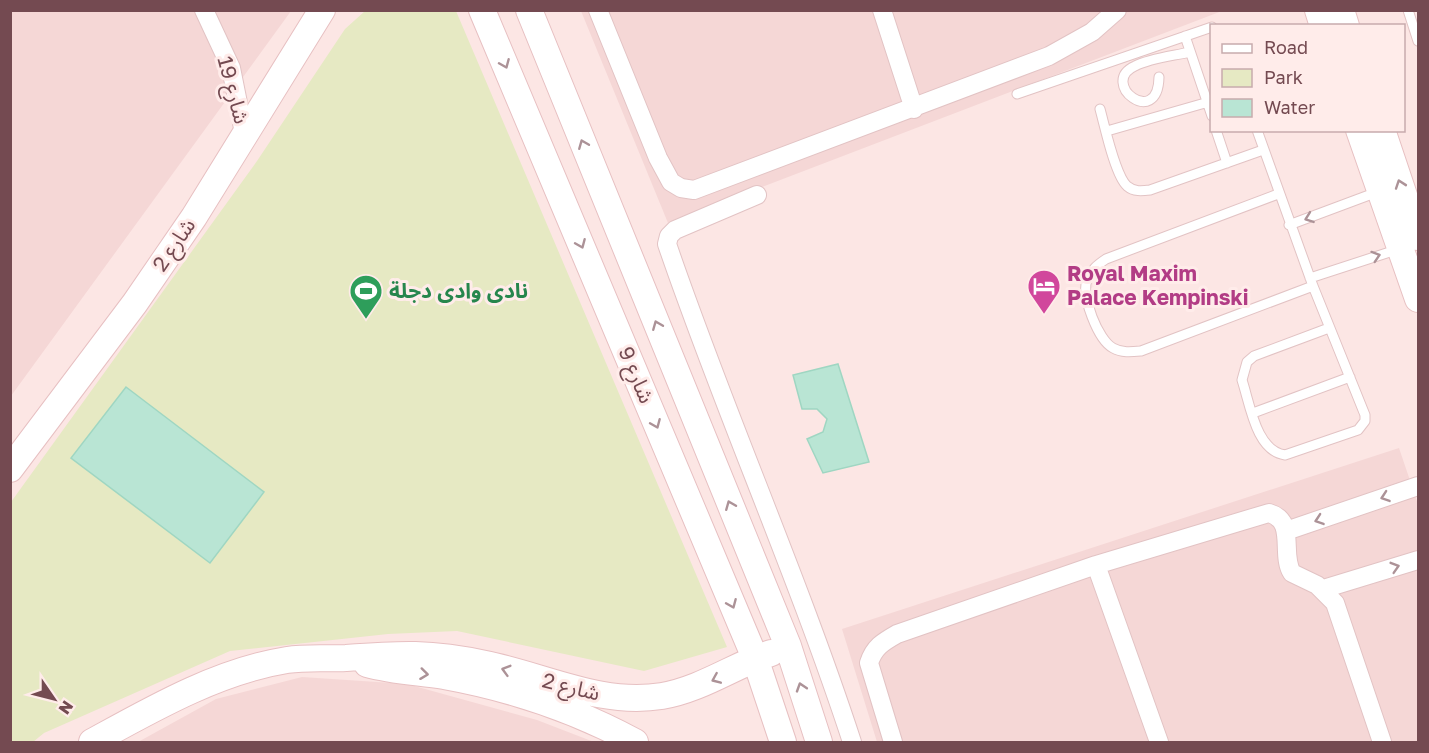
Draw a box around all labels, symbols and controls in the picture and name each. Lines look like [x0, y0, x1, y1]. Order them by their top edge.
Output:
legend [1210, 24, 1405, 132]
text: Road [1264, 36, 1308, 58]
street label: شارع 19 [210, 53, 255, 127]
one-way arrow [498, 58, 510, 69]
text: Park [1264, 66, 1303, 88]
text: Water [1264, 96, 1315, 118]
one-way arrow [578, 139, 590, 150]
one-way arrow [1395, 179, 1408, 190]
one-way arrow [1304, 210, 1315, 223]
street label: شارع 2 [146, 213, 203, 278]
one-way arrow [573, 238, 585, 249]
one-way arrow [1370, 251, 1381, 264]
place label: Royal Maxim Palace Kempinski [1067, 260, 1249, 310]
hotel icon: Royal Maxim Palace Kempinski [1026, 268, 1062, 315]
sports icon: نادى وادى دجلة [348, 273, 384, 320]
place label: نادى وادى دجلة [389, 277, 528, 303]
one-way arrow [652, 320, 664, 331]
street label: شارع 9 [611, 342, 660, 408]
one-way arrow [649, 418, 661, 429]
one-way arrow [1381, 490, 1391, 503]
one-way arrow [725, 500, 737, 511]
one-way arrow [1314, 512, 1325, 525]
one-way arrow [1389, 562, 1400, 574]
one-way arrow [725, 597, 737, 608]
one-way arrow [502, 664, 512, 677]
street label: شارع 2 [539, 666, 603, 709]
one-way arrow [419, 667, 429, 680]
north arrow [24, 669, 84, 729]
one-way arrow [711, 672, 722, 684]
one-way arrow [796, 682, 808, 693]
text: N [55, 697, 78, 718]

